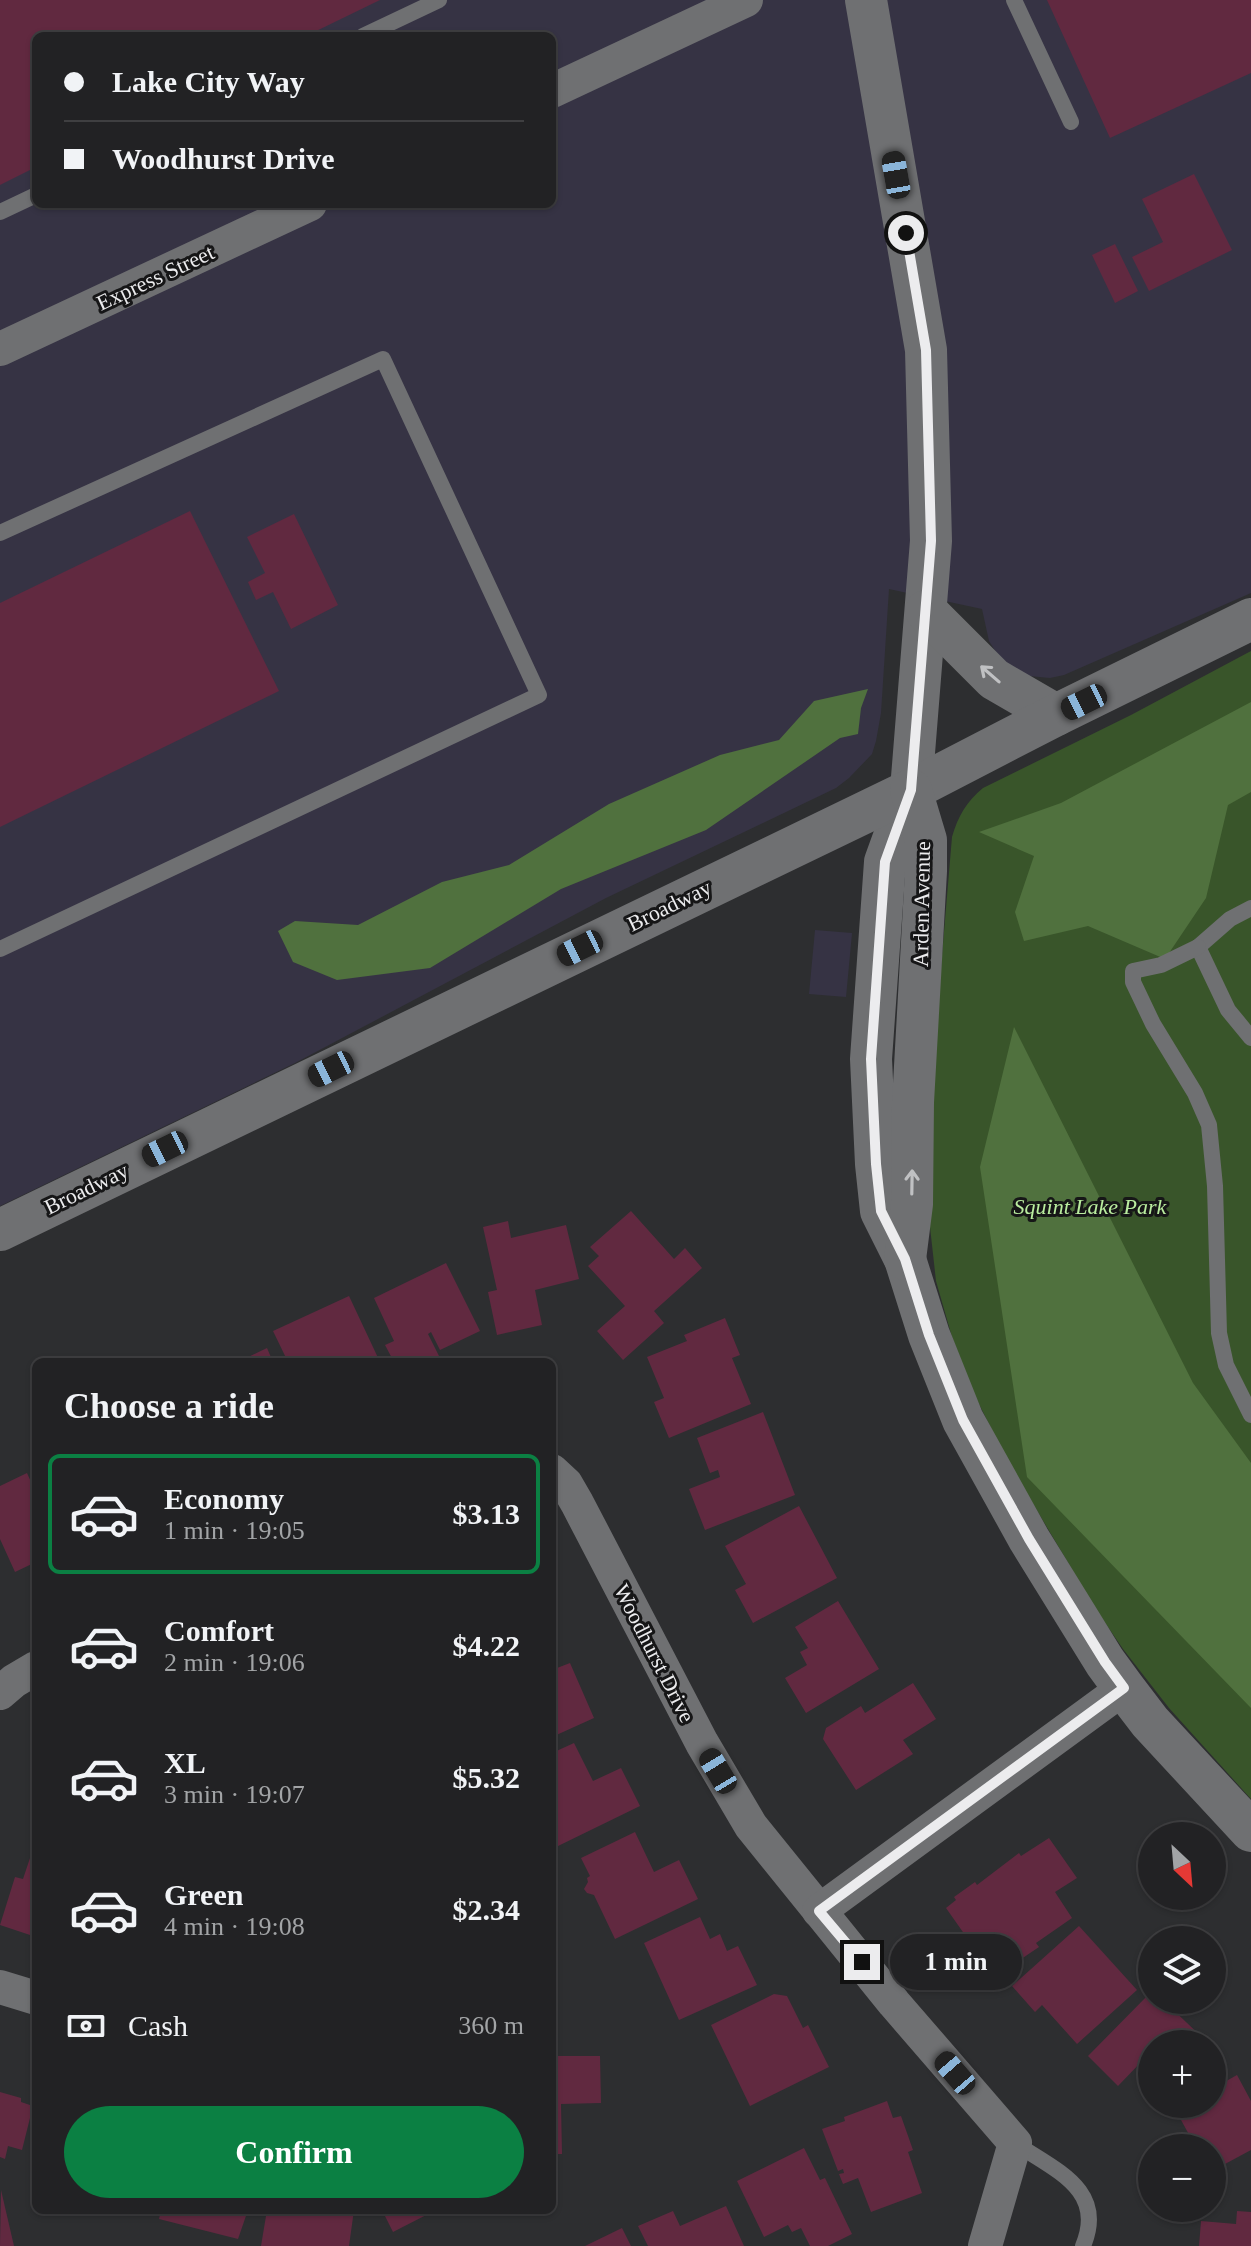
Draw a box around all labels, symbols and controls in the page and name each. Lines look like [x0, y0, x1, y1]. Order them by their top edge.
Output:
text: Lake City Way [112, 65, 305, 98]
text: Woodhurst Drive [112, 142, 335, 175]
car [880, 149, 912, 201]
route start [888, 215, 924, 251]
street label: Express Street [93, 239, 218, 316]
one-way arrow [981, 665, 1001, 683]
car [1057, 681, 1111, 723]
street label: Arden Avenue [908, 841, 935, 967]
street label: Broadway [623, 874, 715, 937]
car [553, 927, 607, 969]
car [304, 1048, 358, 1090]
car [138, 1128, 192, 1170]
street label: Broadway [40, 1157, 132, 1220]
one-way arrow [904, 1169, 920, 1196]
park label: Squint Lake Park [1014, 1194, 1168, 1219]
text: Choose a ride [64, 1386, 274, 1426]
icon: car [68, 1478, 140, 1550]
text: Economy [164, 1482, 284, 1515]
text: $3.13 [453, 1497, 520, 1530]
text: 1 min · 19:05 [164, 1516, 305, 1545]
street label: Woodhurst Drive [609, 1580, 700, 1726]
icon: car [68, 1610, 140, 1682]
text: Comfort [164, 1614, 274, 1647]
text: $4.22 [453, 1629, 520, 1662]
text: 2 min · 19:06 [164, 1648, 305, 1677]
icon: car [68, 1742, 140, 1814]
car [695, 1744, 741, 1798]
text: XL [164, 1746, 206, 1779]
text: $5.32 [453, 1761, 520, 1794]
text: 3 min · 19:07 [164, 1780, 305, 1809]
north arrow [1138, 1822, 1226, 1910]
map controls [1138, 1822, 1226, 2222]
icon: car [68, 1874, 140, 1946]
text: Green [164, 1878, 243, 1911]
text: $2.34 [453, 1893, 520, 1926]
text: 4 min · 19:08 [164, 1912, 305, 1941]
button: layers [1138, 1926, 1226, 2014]
callout: 1 min [890, 1934, 1022, 1990]
route end [844, 1944, 880, 1980]
text: 1 min [925, 1947, 987, 1976]
icon: cash [64, 2004, 108, 2048]
text: Cash [128, 2009, 188, 2042]
text: 360 m [458, 2011, 524, 2040]
button: + [1138, 2030, 1226, 2118]
car [930, 2047, 980, 2099]
button: Confirm [64, 2106, 524, 2198]
button: − [1138, 2134, 1226, 2222]

